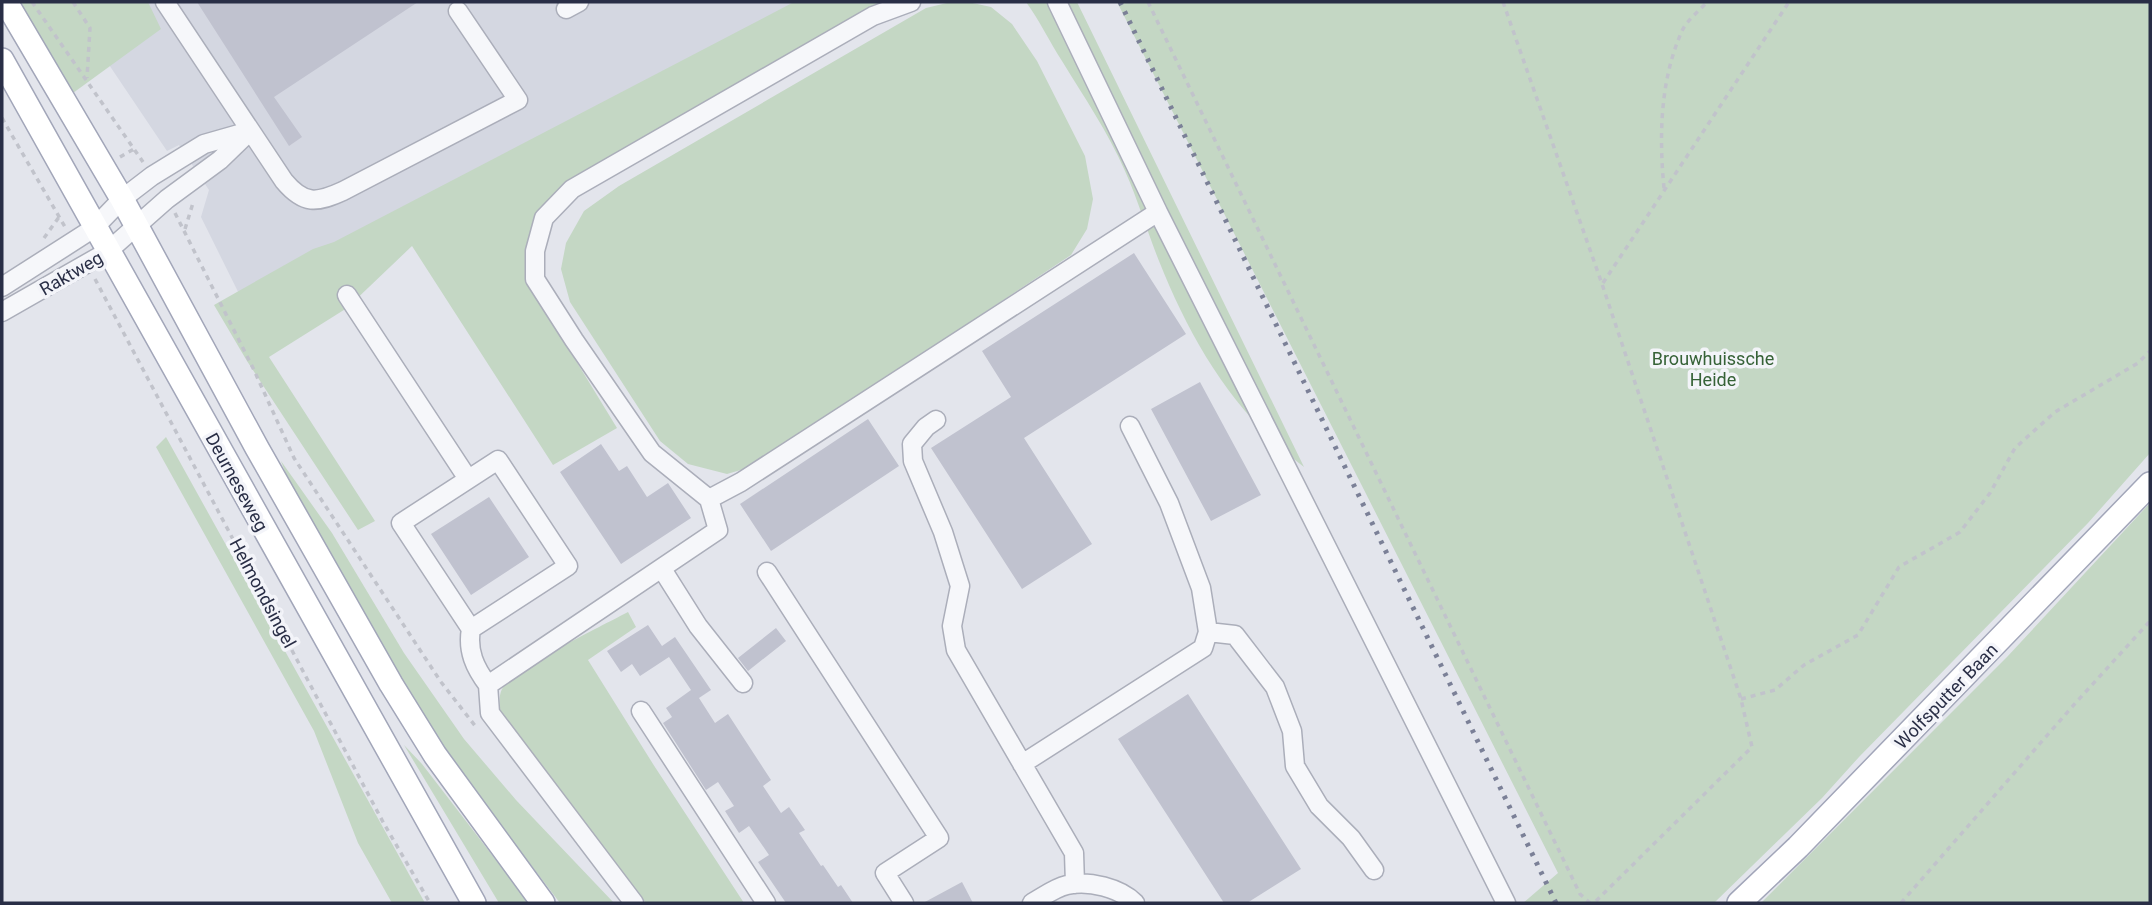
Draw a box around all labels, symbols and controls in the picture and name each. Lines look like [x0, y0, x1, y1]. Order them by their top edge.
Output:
street label: Raktweg [36, 247, 106, 299]
park label: Brouwhuissche Heide [1652, 348, 1774, 390]
street label: Deurneseweg [201, 429, 273, 535]
street label: Helmondsingel [225, 535, 301, 651]
street label: Wolfsputter Baan [1890, 639, 2002, 753]

